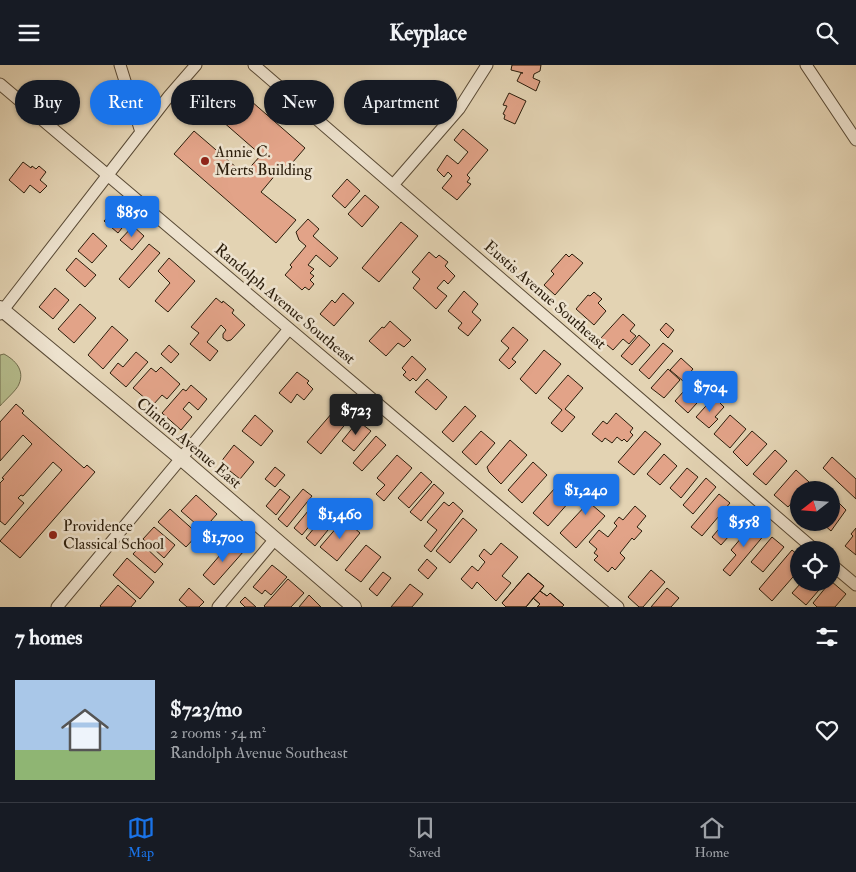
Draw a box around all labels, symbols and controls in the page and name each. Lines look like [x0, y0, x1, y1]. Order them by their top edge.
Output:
icon: menu [15, 19, 43, 47]
text: Keyplace [389, 19, 467, 47]
icon: search [813, 19, 841, 47]
chip: Buy [15, 80, 80, 125]
chip: Rent [90, 80, 161, 125]
chip: Filters [171, 80, 254, 125]
chip: New [264, 80, 334, 125]
chip: Apartment [344, 80, 457, 125]
place label: Annie C. Merts Building [214, 142, 313, 180]
marker: Annie C. Merts Building [199, 155, 211, 167]
pin: $850 [102, 195, 162, 238]
text: $850 [116, 202, 148, 222]
street label: Eustis Avenue Southeast [480, 236, 610, 354]
street label: Randolph Avenue Southeast [210, 239, 359, 370]
pin: $704 [680, 371, 740, 413]
text: $704 [693, 377, 727, 397]
street label: Clinton Avenue East [132, 393, 246, 493]
pin: $723 [326, 393, 386, 436]
text: $723 [341, 400, 371, 420]
pin: $1,240 [545, 473, 627, 516]
text: $1,240 [564, 480, 608, 500]
north arrow [790, 481, 840, 531]
map controls [790, 481, 840, 591]
pin: $1,460 [299, 497, 381, 540]
text: $1,460 [318, 504, 362, 524]
pin: $558 [714, 505, 774, 548]
text: $558 [729, 512, 759, 532]
place label: Providence Classical School [63, 516, 164, 554]
pin: $1,700 [182, 521, 264, 563]
text: $1,700 [202, 527, 244, 547]
marker: Providence Classical School [47, 529, 59, 541]
button: locate [790, 541, 840, 591]
icon: filters [813, 623, 841, 651]
text: 7 homes [15, 624, 82, 651]
text: $723/mo [170, 696, 242, 723]
icon: home [55, 700, 115, 760]
icon: heart [813, 716, 841, 744]
text: 2 rooms · 54 m² [170, 723, 266, 743]
text: Randolph Avenue Southeast [170, 743, 348, 763]
tab: Map [127, 814, 155, 861]
tab: Saved [409, 814, 441, 861]
tab: Home [694, 814, 729, 861]

